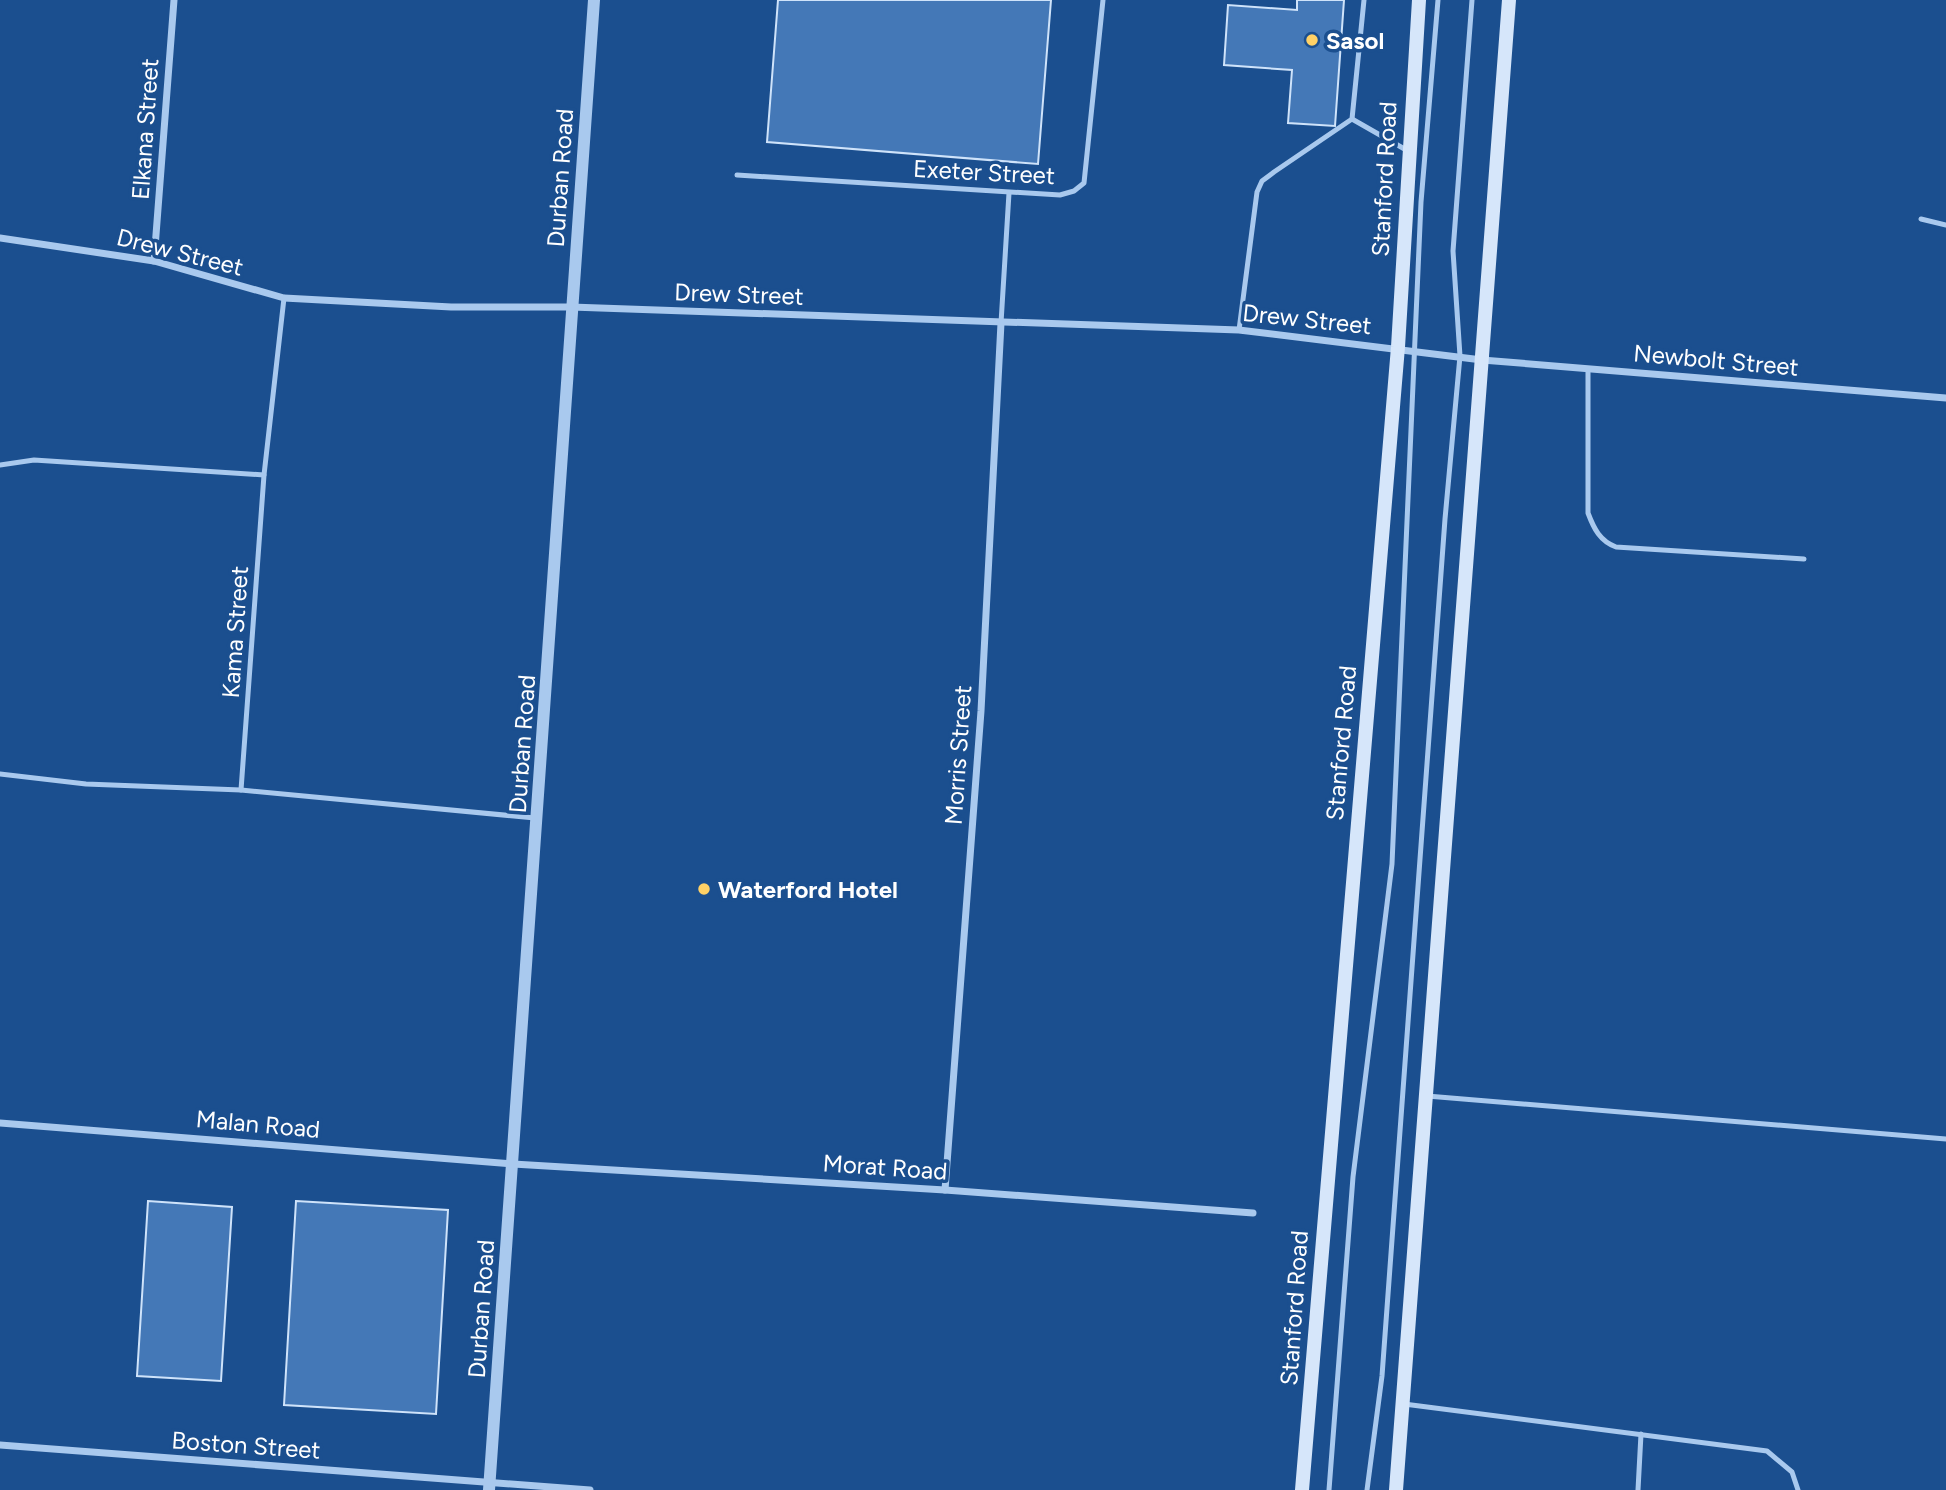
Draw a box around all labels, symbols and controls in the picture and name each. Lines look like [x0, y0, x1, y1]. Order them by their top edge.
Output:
place label: Sasol [1326, 26, 1384, 55]
marker: Sasol [1304, 32, 1320, 48]
street label: Elkana Street [126, 57, 164, 201]
street label: Stanford Road [1365, 101, 1403, 257]
street label: Durban Road [541, 108, 579, 248]
street label: Exeter Street [912, 154, 1056, 190]
street label: Drew Street [114, 222, 246, 282]
street label: Drew Street [674, 277, 804, 311]
street label: Drew Street [1241, 298, 1373, 340]
street label: Newbolt Street [1632, 338, 1800, 382]
street label: Kama Street [216, 565, 254, 699]
street label: Stanford Road [1320, 664, 1362, 822]
street label: Durban Road [503, 674, 541, 814]
street label: Morris Street [939, 684, 977, 826]
place label: Waterford Hotel [718, 875, 898, 904]
marker: Waterford Hotel [696, 881, 712, 897]
street label: Malan Road [195, 1104, 321, 1144]
street label: Morat Road [822, 1148, 948, 1186]
street label: Stanford Road [1274, 1229, 1314, 1387]
street label: Durban Road [462, 1239, 500, 1379]
street label: Boston Street [171, 1425, 321, 1465]

